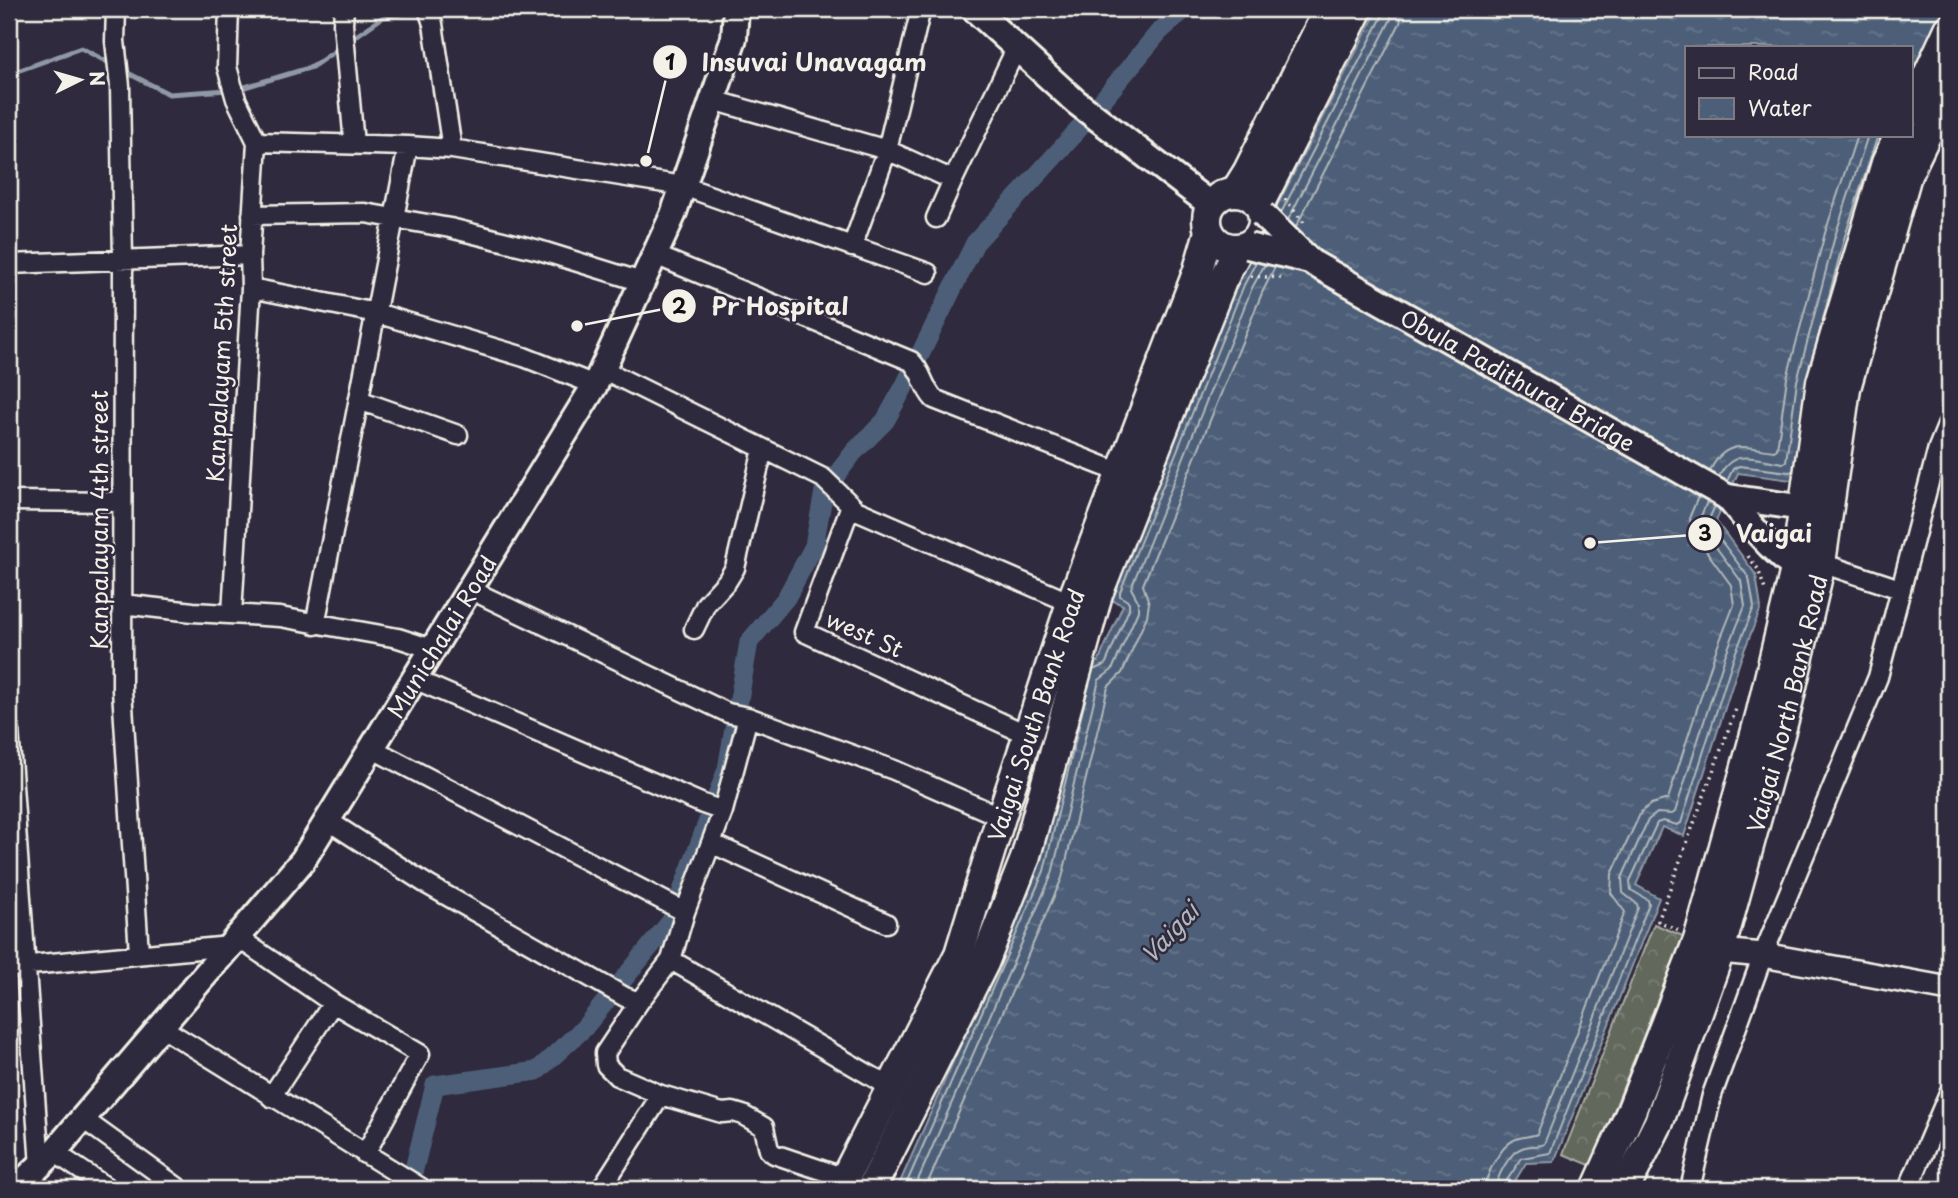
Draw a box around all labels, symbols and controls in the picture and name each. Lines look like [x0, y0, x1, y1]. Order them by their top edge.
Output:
callout: Insuvai Unavagam [652, 40, 941, 85]
text: Insuvai Unavagam [701, 43, 927, 79]
text: 1 [665, 45, 675, 77]
north arrow [46, 46, 116, 116]
legend [1685, 46, 1912, 136]
text: Road [1748, 55, 1799, 87]
text: N [83, 70, 113, 87]
text: Water [1748, 91, 1812, 123]
street label: Kanpalayam 5th street [197, 223, 245, 483]
callout: Pr Hospital [662, 284, 863, 329]
text: Pr Hospital [711, 287, 849, 323]
text: 2 [672, 289, 687, 321]
street label: Obula Padithurai Bridge [1394, 299, 1642, 459]
street label: Kanpalayam 4th street [81, 390, 116, 650]
callout: Vaigai [1687, 511, 1826, 556]
text: Vaigai [1736, 514, 1812, 550]
text: 3 [1698, 516, 1712, 548]
street label: Munichalai Road [377, 548, 504, 725]
street label: Vaigai North Bank Road [1736, 571, 1835, 836]
street label: Vaigai South Bank Road [977, 583, 1093, 846]
street label: west St [821, 601, 909, 665]
water label: Vaigai [1132, 891, 1209, 970]

